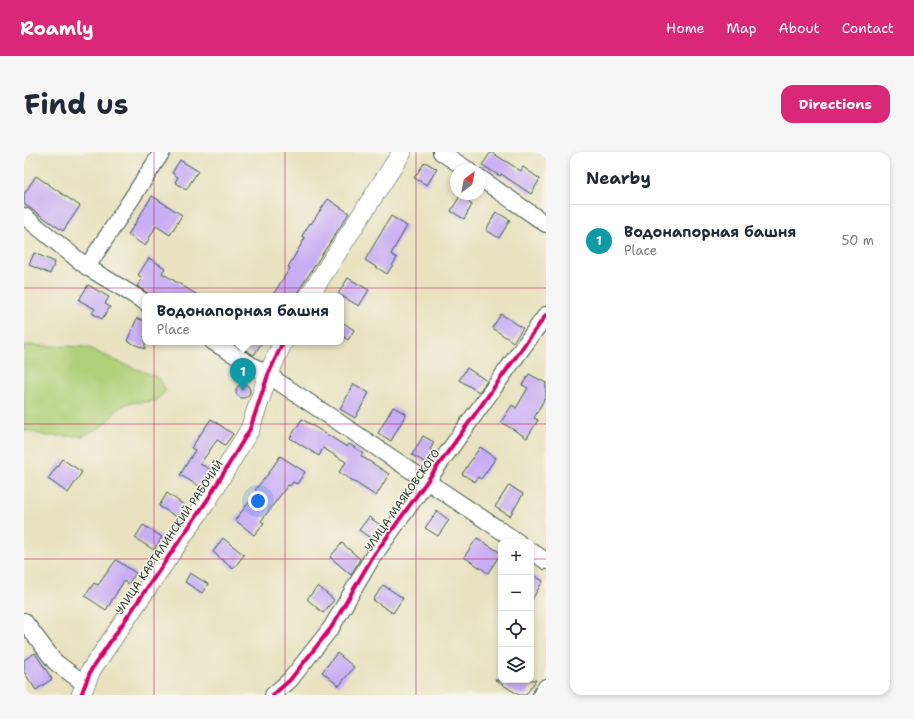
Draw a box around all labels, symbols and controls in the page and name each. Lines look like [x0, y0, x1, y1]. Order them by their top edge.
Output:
text: Roamly [20, 16, 94, 41]
text: Home [666, 19, 705, 37]
text: Map [727, 19, 757, 37]
text: About [779, 19, 820, 37]
text: Contact [842, 19, 894, 37]
text: Find us [24, 85, 129, 123]
button: Directions [781, 85, 890, 123]
north arrow [450, 164, 486, 200]
text: Nearby [586, 167, 651, 189]
text: Водонапорная башня [624, 222, 796, 242]
text: 1 [596, 232, 602, 249]
text: 50 m [841, 232, 874, 249]
text: Place [624, 242, 657, 259]
popup [142, 293, 344, 345]
text: Водонапорная башня [157, 301, 329, 321]
text: Place [157, 321, 190, 338]
pin: 1 [230, 358, 256, 391]
street label: УЛИЦА МАЯКОВСКОГО [361, 446, 443, 554]
street label: УЛИЦА КАРТАЛИНСКИЙ РАБОЧИЙ [111, 457, 227, 617]
your location [248, 491, 268, 511]
map controls [498, 539, 534, 683]
button: + [498, 539, 534, 575]
button: − [498, 575, 534, 611]
button: locate [498, 611, 534, 647]
button: layers [498, 647, 534, 683]

